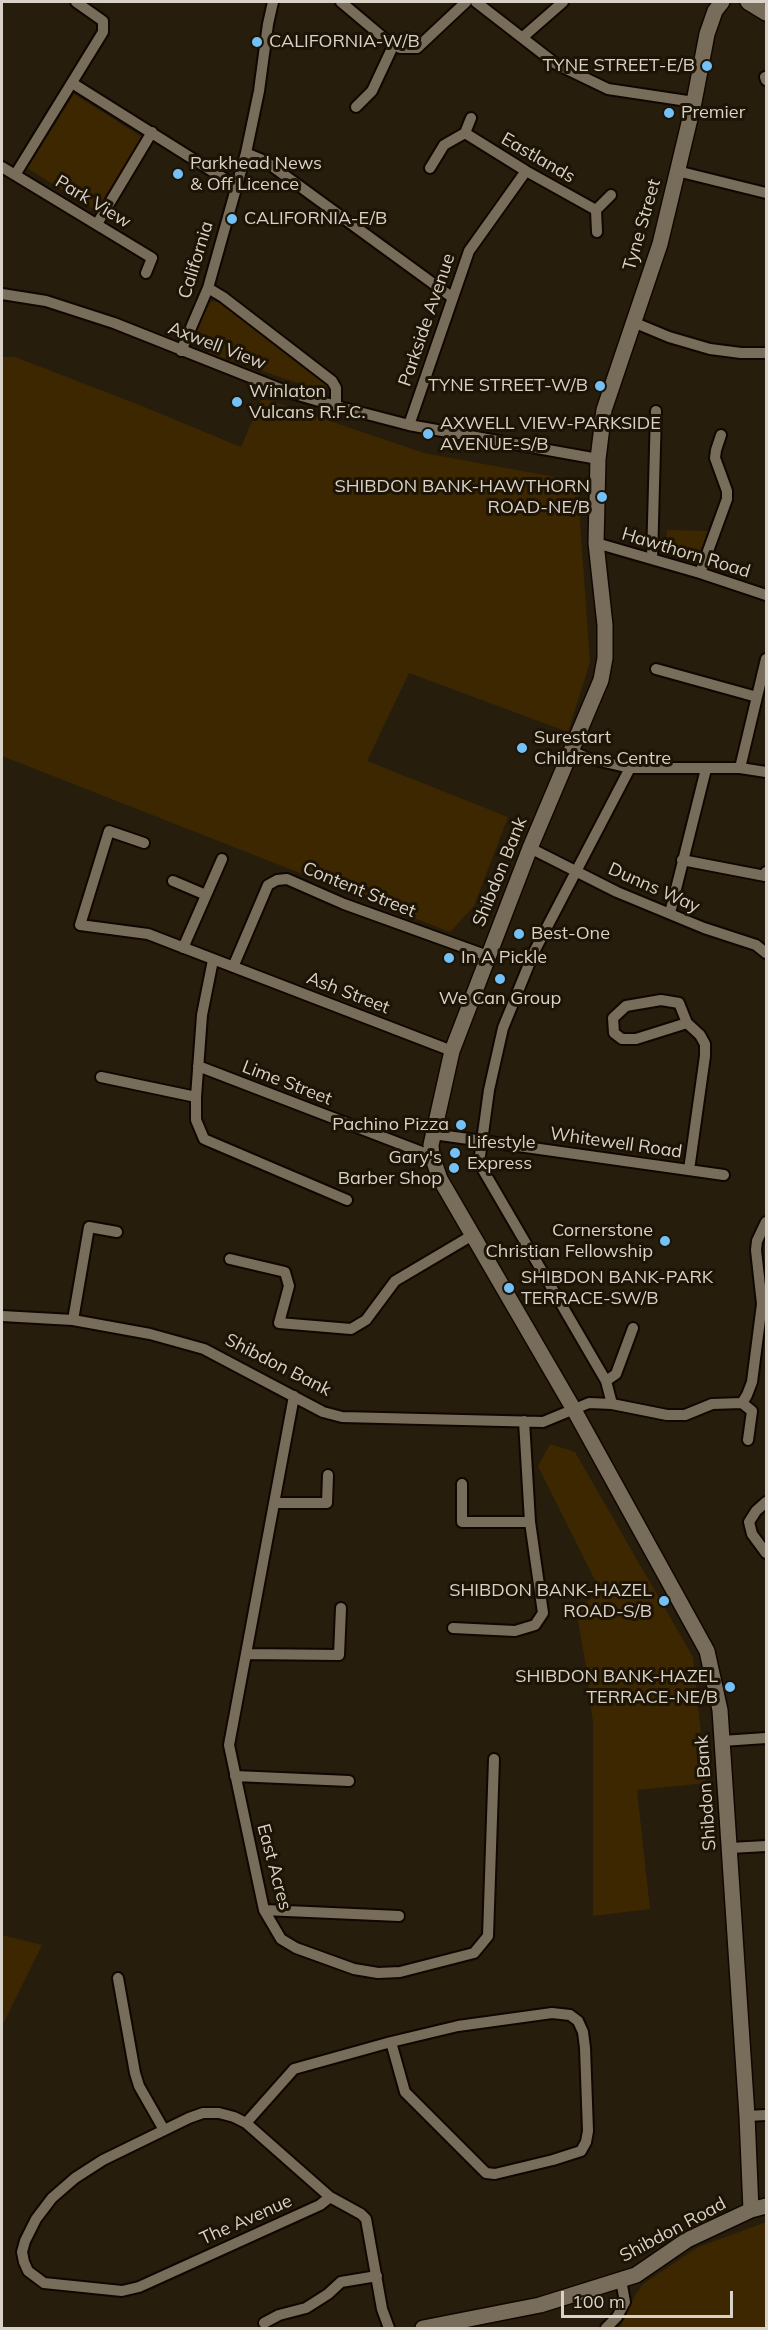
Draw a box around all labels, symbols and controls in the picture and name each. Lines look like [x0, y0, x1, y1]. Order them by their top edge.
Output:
place label: CALIFORNIA-W/B [269, 31, 420, 53]
marker: CALIFORNIA-W/B [250, 35, 264, 49]
place label: TYNE STREET-E/B [543, 55, 695, 77]
marker: TYNE STREET-E/B [700, 59, 714, 73]
place label: Premier [681, 102, 745, 124]
marker: Premier [662, 106, 676, 120]
street label: Eastlands [497, 128, 579, 188]
place label: Parkhead News & Off Licence [190, 153, 322, 195]
marker: Parkhead News & Off Licence [171, 167, 185, 181]
street label: Park View [51, 171, 135, 233]
street label: Tyne Street [619, 177, 665, 273]
place label: CALIFORNIA-E/B [244, 208, 387, 230]
marker: CALIFORNIA-E/B [225, 212, 239, 226]
street label: California [174, 219, 218, 301]
street label: Parkside Avenue [394, 251, 460, 389]
street label: Axwell View [165, 317, 269, 375]
place label: TYNE STREET-W/B [428, 375, 588, 397]
marker: TYNE STREET-W/B [593, 379, 607, 393]
place label: Winlaton Vulcans R.F.C. [249, 381, 365, 424]
marker: Winlaton Vulcans R.F.C. [230, 395, 244, 409]
place label: AXWELL VIEW-PARKSIDE AVENUE-S/B [440, 413, 661, 456]
marker: AXWELL VIEW-PARKSIDE AVENUE-S/B [421, 427, 435, 441]
place label: SHIBDON BANK-HAWTHORN ROAD-NE/B [335, 476, 590, 518]
marker: SHIBDON BANK-HAWTHORN ROAD-NE/B [595, 490, 609, 504]
street label: Hawthorn Road [619, 523, 753, 583]
place label: Surestart Childrens Centre [534, 727, 671, 770]
marker: Surestart Childrens Centre [515, 741, 529, 755]
street label: Shibdon Bank [468, 814, 532, 930]
street label: Content Street [299, 858, 419, 922]
street label: Dunns Way [605, 858, 703, 918]
place label: Best-One [531, 923, 610, 945]
marker: Best-One [512, 927, 526, 941]
place label: In A Pickle [461, 947, 547, 969]
marker: In A Pickle [442, 951, 456, 965]
street label: Ash Street [303, 967, 393, 1019]
marker: We Can Group [493, 972, 507, 986]
place label: We Can Group [439, 988, 561, 1010]
street label: Lime Street [239, 1056, 335, 1110]
place label: Pachino Pizza [332, 1114, 449, 1136]
marker: Pachino Pizza [454, 1118, 468, 1132]
street label: Whitewell Road [548, 1123, 684, 1163]
place label: Lifestyle Express [467, 1132, 536, 1174]
marker: Lifestyle Express [448, 1146, 462, 1160]
place label: Gary's Barber Shop [338, 1147, 442, 1190]
marker: Gary's Barber Shop [447, 1161, 461, 1175]
place label: Cornerstone Christian Fellowship [486, 1220, 653, 1262]
marker: Cornerstone Christian Fellowship [658, 1234, 672, 1248]
place label: SHIBDON BANK-PARK TERRACE-SW/B [521, 1267, 713, 1310]
marker: SHIBDON BANK-PARK TERRACE-SW/B [502, 1281, 516, 1295]
street label: Shibdon Bank [221, 1329, 335, 1401]
place label: SHIBDON BANK-HAZEL ROAD-S/B [449, 1580, 652, 1622]
marker: SHIBDON BANK-HAZEL ROAD-S/B [657, 1594, 671, 1608]
place label: SHIBDON BANK-HAZEL TERRACE-NE/B [515, 1666, 718, 1708]
marker: SHIBDON BANK-HAZEL TERRACE-NE/B [723, 1680, 737, 1694]
street label: Shibdon Bank [691, 1734, 721, 1852]
street label: East Acres [252, 1822, 296, 1912]
street label: The Avenue [197, 2190, 295, 2250]
street label: Shibdon Road [616, 2193, 730, 2267]
scale bar [564, 2279, 736, 2317]
text: 100 m [572, 2290, 625, 2313]

